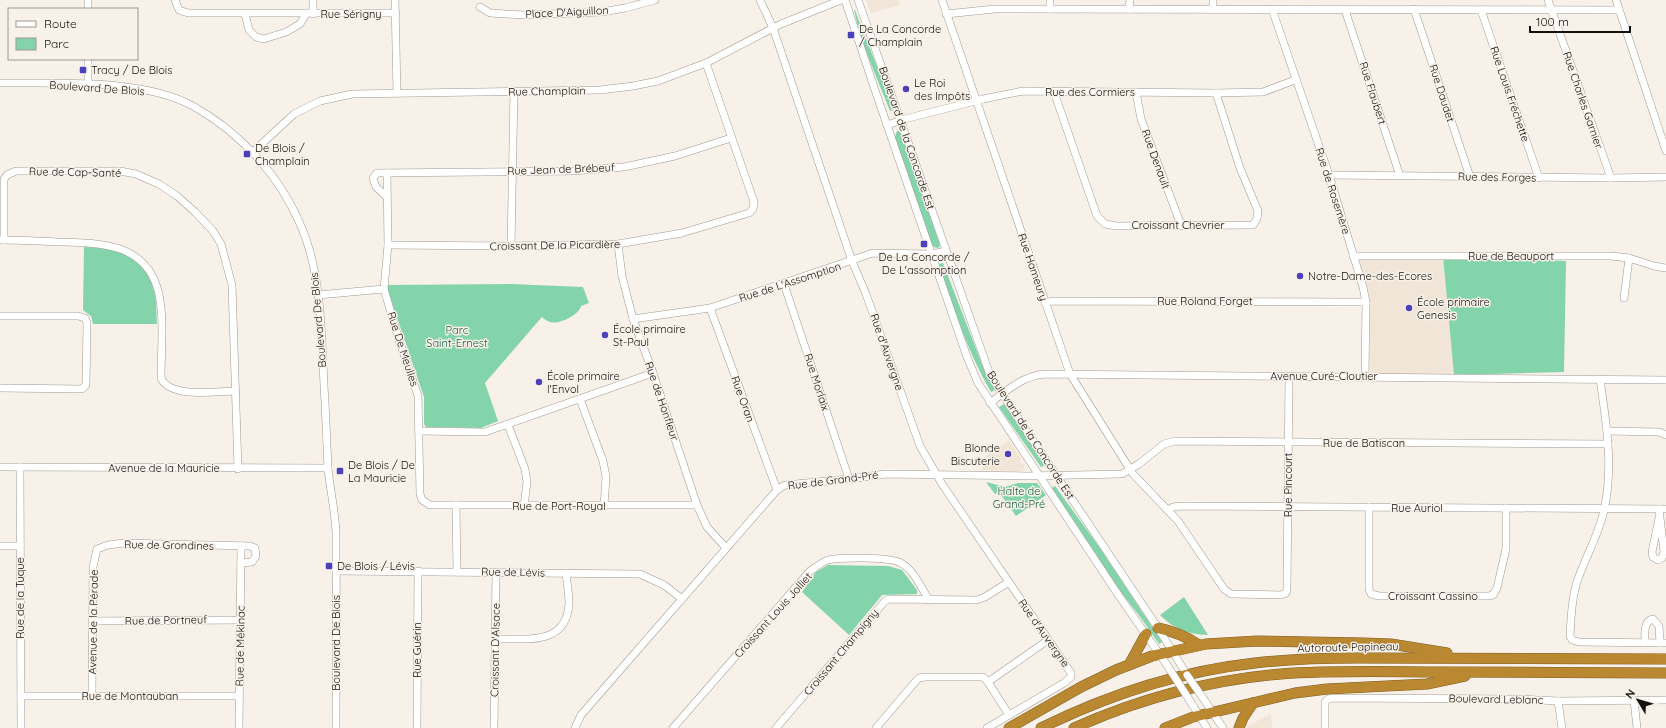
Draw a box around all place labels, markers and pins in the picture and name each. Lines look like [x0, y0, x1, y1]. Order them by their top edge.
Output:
place label: De La Concorde / Champlain [859, 22, 941, 49]
marker: De La Concorde / Champlain [846, 30, 856, 40]
place label: Tracy / De Blois [91, 63, 172, 77]
marker: Tracy / De Blois [78, 65, 88, 75]
place label: Le Roi des Impôts [914, 76, 970, 103]
marker: Le Roi des Impôts [901, 84, 911, 94]
place label: De Blois / Champlain [255, 141, 310, 168]
marker: De Blois / Champlain [242, 149, 252, 159]
marker: De La Concorde / De L'assomption [919, 239, 929, 249]
place label: De La Concorde / De L'assomption [879, 250, 970, 277]
place label: Notre-Dame-des-Ecores [1308, 269, 1432, 283]
marker: Notre-Dame-des-Ecores [1295, 271, 1305, 281]
place label: École primaire Genesis [1417, 295, 1490, 322]
marker: École primaire Genesis [1404, 303, 1414, 313]
place label: École primaire St-Paul [613, 322, 686, 349]
marker: École primaire St-Paul [600, 330, 610, 340]
place label: École primaire l'Envol [547, 369, 620, 396]
marker: École primaire l'Envol [534, 377, 544, 387]
place label: Blonde Biscuterie [951, 441, 1000, 468]
marker: Blonde Biscuterie [1003, 449, 1013, 459]
place label: De Blois / De La Mauricie [348, 458, 415, 485]
marker: De Blois / De La Mauricie [335, 466, 345, 476]
place label: De Blois / Lévis [337, 559, 415, 573]
marker: De Blois / Lévis [324, 561, 334, 571]

